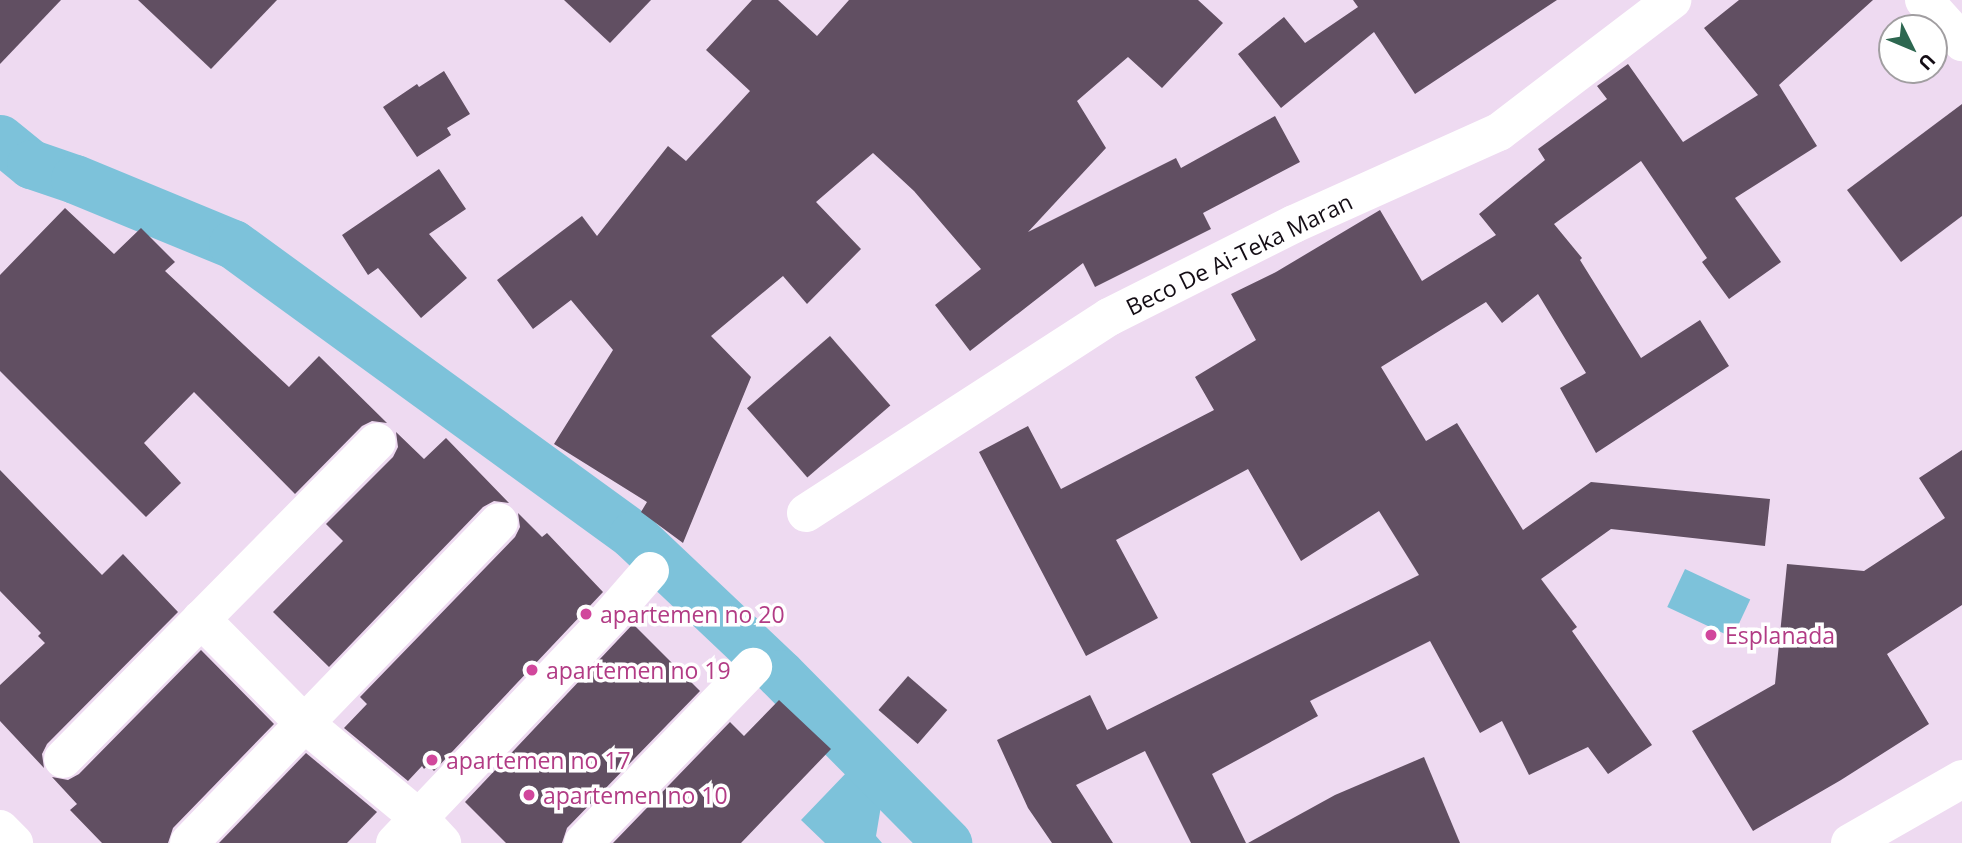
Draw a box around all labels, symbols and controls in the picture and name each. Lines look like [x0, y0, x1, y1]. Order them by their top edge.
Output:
north arrow [1878, 14, 1948, 84]
text: U [1912, 48, 1941, 76]
street label: Beco De Ai-Teka Maran [1121, 187, 1357, 321]
place label: apartemen no 20 [600, 600, 785, 628]
marker: apartemen no 20 [578, 606, 594, 622]
place label: Esplanada [1725, 621, 1835, 649]
marker: Esplanada [1703, 627, 1719, 643]
place label: apartemen no 19 [546, 656, 731, 684]
marker: apartemen no 19 [524, 662, 540, 678]
place label: apartemen no 17 [446, 746, 631, 774]
marker: apartemen no 17 [424, 752, 440, 768]
place label: apartemen no 10 [543, 781, 728, 809]
marker: apartemen no 10 [521, 787, 537, 803]

